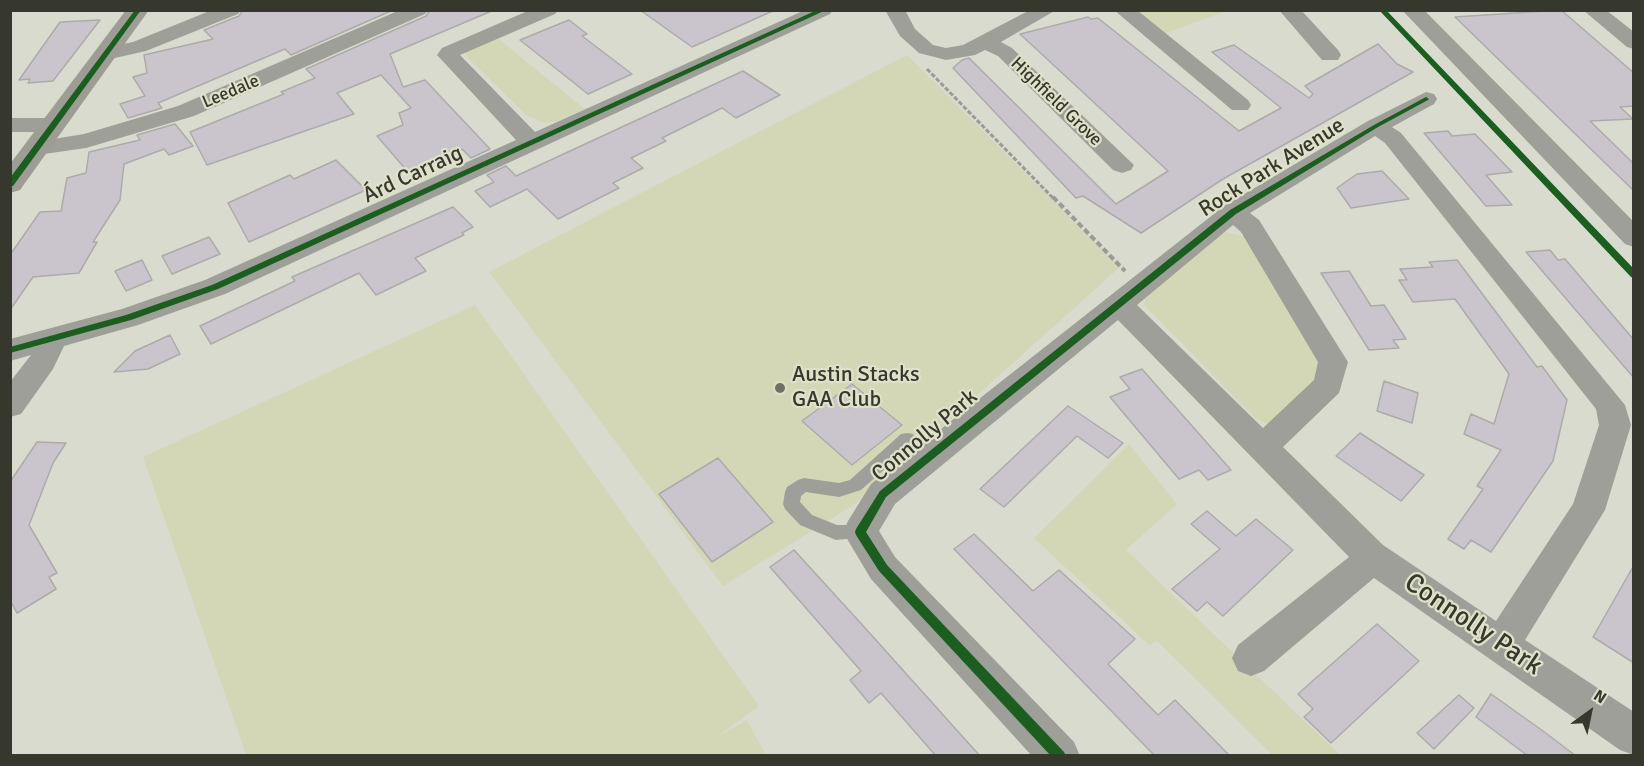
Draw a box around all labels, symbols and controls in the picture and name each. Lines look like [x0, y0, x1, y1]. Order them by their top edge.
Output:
street label: Highfield Grove [1006, 53, 1106, 151]
street label: Leedale [199, 70, 263, 114]
street label: Rock Park Avenue [1194, 113, 1350, 223]
street label: Árd Carraig [359, 140, 467, 210]
place label: Austin Stacks GAA Club [792, 362, 920, 414]
marker: Austin Stacks GAA Club [773, 381, 787, 395]
street label: Connolly Park [867, 384, 983, 488]
street label: Connolly Park [1398, 567, 1548, 683]
north arrow [1560, 682, 1620, 742]
text: N [1590, 685, 1610, 708]

